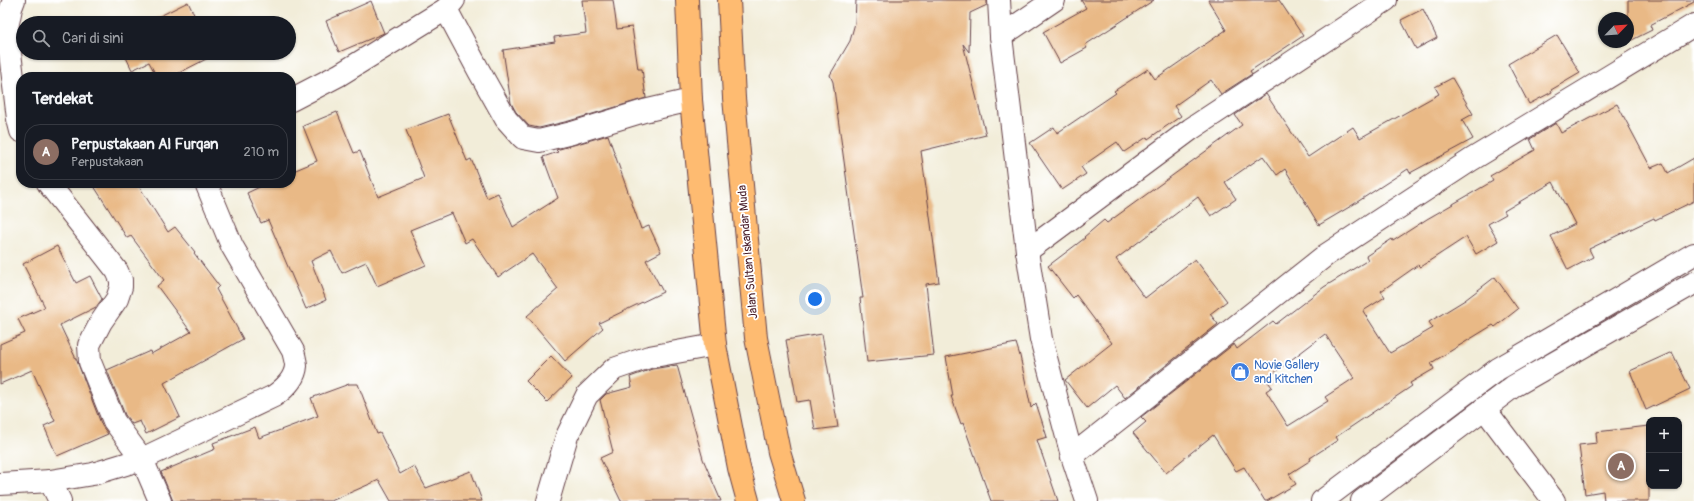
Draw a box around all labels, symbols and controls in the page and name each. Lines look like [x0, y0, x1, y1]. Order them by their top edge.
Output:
north arrow [1598, 12, 1634, 48]
search box [16, 16, 296, 60]
icon: search [30, 27, 52, 49]
text: Cari di sini [62, 29, 123, 48]
text: Terdekat [32, 88, 93, 109]
text: Perpustakaan Al Furqan [71, 135, 218, 154]
text: A [42, 144, 50, 160]
text: 210 m [243, 144, 279, 160]
text: Perpustakaan [71, 154, 143, 170]
street label: Jalan Sultan Iskandar Muda [735, 184, 761, 320]
your location [805, 289, 825, 309]
place label: Novie Gallery and Kitchen [1254, 358, 1319, 387]
shop icon: Novie Gallery and Kitchen [1229, 361, 1251, 383]
map controls [1646, 417, 1682, 489]
button: + [1646, 417, 1682, 453]
pin: A [1608, 451, 1634, 481]
button: − [1646, 453, 1682, 489]

